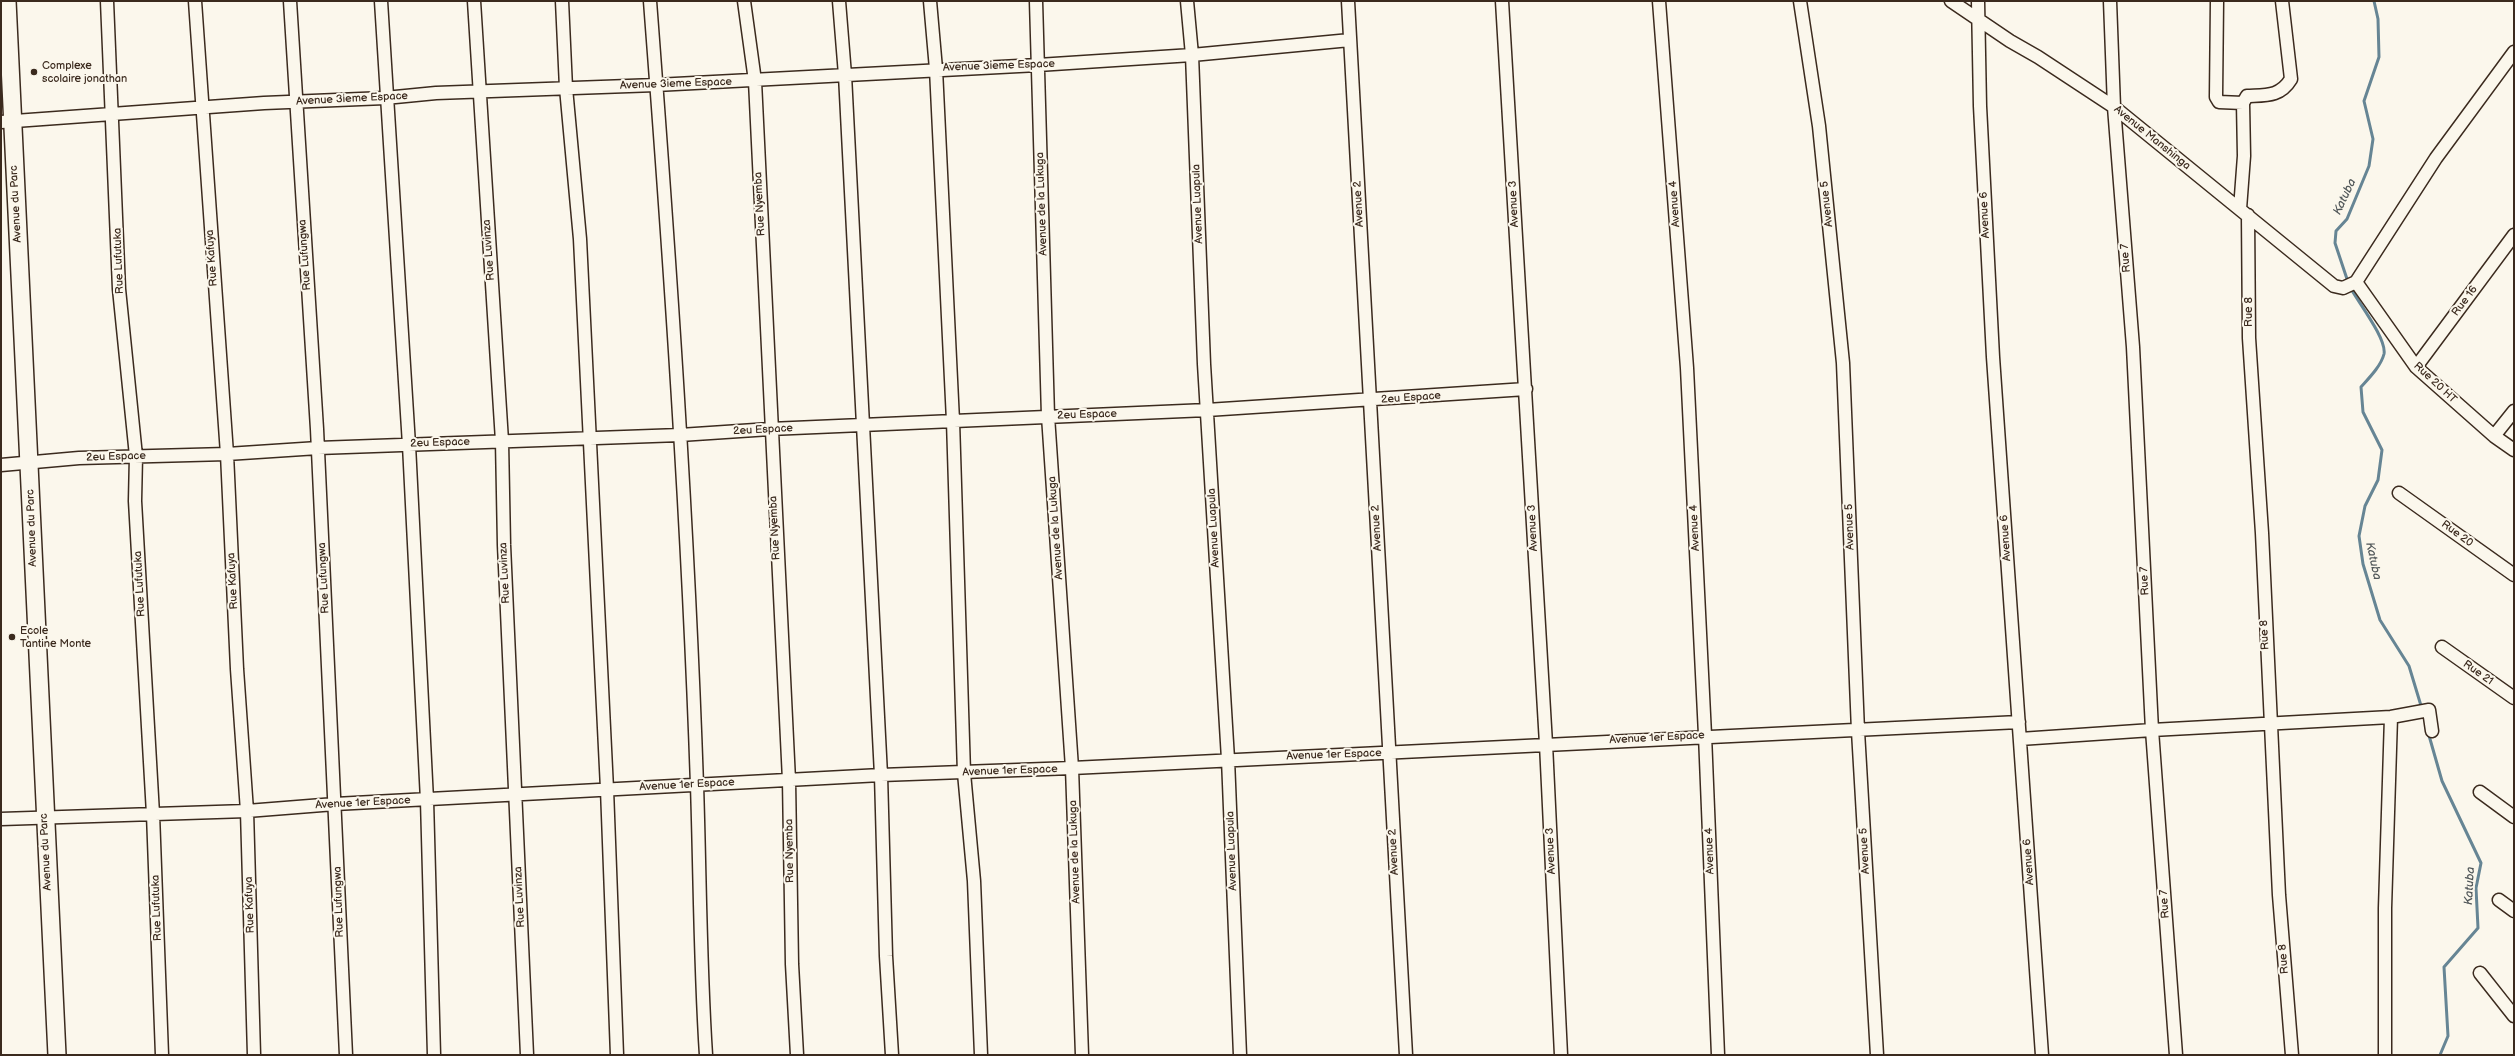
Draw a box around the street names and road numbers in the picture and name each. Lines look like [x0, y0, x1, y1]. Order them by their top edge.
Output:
street label: Avenue 3ieme Espace [943, 57, 1055, 75]
street label: Avenue 3ieme Espace [620, 75, 732, 93]
street label: Avenue 3ieme Espace [296, 89, 408, 109]
street label: Avenue Manshinga [2111, 103, 2193, 173]
street label: Avenue de la Lukuga [1034, 152, 1050, 256]
street label: Avenue Luapula [1190, 164, 1206, 244]
street label: Avenue du Parc [7, 165, 25, 243]
street label: Rue Nyemba [752, 172, 768, 236]
street label: Avenue 2 [1351, 180, 1367, 228]
street label: Avenue 3 [1506, 180, 1522, 228]
street label: Avenue 4 [1667, 180, 1683, 228]
street label: Avenue 5 [1818, 180, 1836, 228]
street label: Avenue 6 [1977, 191, 1993, 239]
street label: Rue Lufungwa [296, 219, 314, 291]
street label: Rue Luvinza [480, 219, 498, 281]
street label: Rue Lufutuka [111, 228, 127, 294]
street label: Rue Kafuya [203, 229, 221, 287]
street label: Rue 7 [2118, 243, 2134, 273]
street label: Rue 16 [2449, 283, 2481, 319]
street label: Rue 8 [2242, 297, 2256, 327]
street label: Rue 20 HT [2411, 360, 2459, 406]
street label: 2eu Espace [1381, 389, 1441, 407]
street label: 2eu Espace [1057, 407, 1117, 423]
street label: 2eu Espace [733, 422, 793, 438]
street label: 2eu Espace [410, 435, 470, 451]
street label: 2eu Espace [86, 449, 146, 465]
street label: Avenue de la Lukuga [1046, 476, 1066, 580]
street label: Avenue Luapula [1205, 488, 1223, 568]
street label: Avenue du Parc [24, 489, 40, 567]
street label: Rue Nyemba [767, 496, 783, 560]
street label: Avenue 2 [1369, 504, 1385, 552]
street label: Avenue 3 [1525, 504, 1541, 552]
street label: Avenue 4 [1687, 504, 1703, 552]
street label: Avenue 5 [1843, 504, 1857, 550]
street label: Avenue 6 [1998, 514, 2014, 562]
street label: Rue 20 [2438, 518, 2476, 550]
street label: Rue Lufungwa [316, 542, 332, 614]
street label: Rue Luvinza [497, 542, 513, 604]
street label: Rue Lufutuka [132, 551, 148, 617]
street label: Rue Kafuya [225, 552, 241, 610]
street label: Rue 7 [2138, 566, 2152, 596]
street label: Rue 8 [2258, 620, 2272, 650]
street label: Rue 21 [2460, 658, 2496, 688]
street label: Avenue 1er Espace [1609, 729, 1705, 747]
street label: Avenue 1er Espace [1286, 747, 1382, 763]
street label: Avenue 1er Espace [962, 763, 1058, 779]
street label: Avenue 1er Espace [639, 776, 735, 794]
street label: Avenue 1er Espace [315, 794, 411, 812]
street label: Avenue de la Lukuga [1067, 800, 1083, 904]
street label: Avenue Luapula [1224, 811, 1240, 891]
street label: Avenue du Parc [37, 813, 55, 891]
street label: Rue Nyemba [783, 819, 797, 883]
street label: Avenue 3 [1543, 827, 1559, 875]
street label: Avenue 4 [1703, 827, 1717, 875]
street label: Avenue 2 [1386, 828, 1402, 876]
street label: Avenue 5 [1857, 828, 1873, 874]
street label: Avenue 6 [2021, 838, 2037, 886]
street label: Rue Lufungwa [331, 866, 347, 938]
street label: Rue Luvinza [512, 866, 528, 928]
street label: Rue Lufutuka [149, 875, 165, 941]
street label: Rue Kafuya [242, 876, 258, 934]
street label: Rue 7 [2157, 889, 2173, 919]
street label: Rue 8 [2276, 944, 2292, 974]

